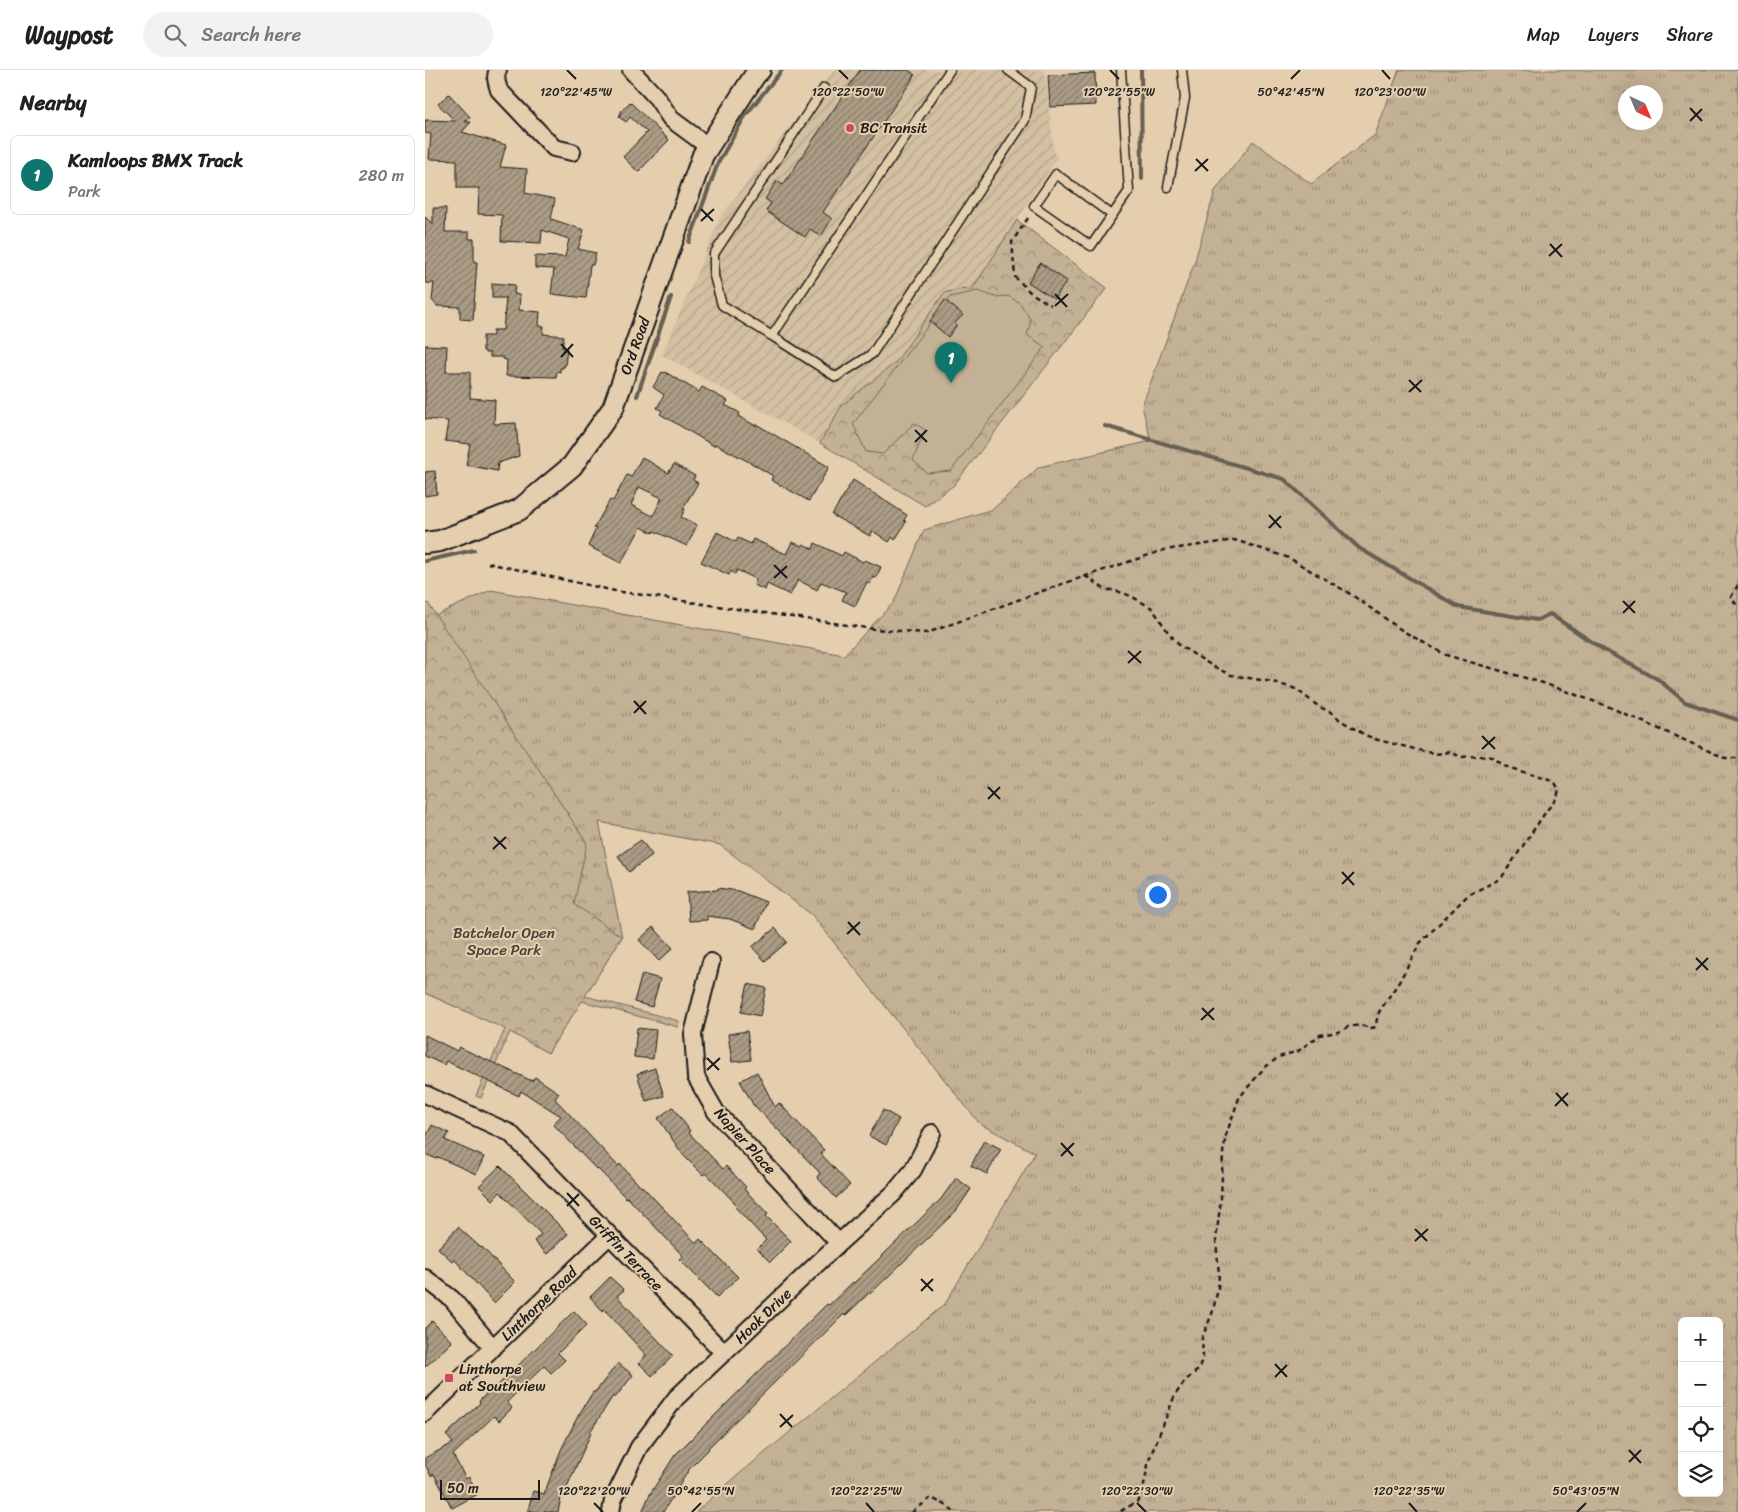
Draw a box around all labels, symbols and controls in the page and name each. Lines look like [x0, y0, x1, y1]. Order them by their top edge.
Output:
search box [143, 12, 493, 57]
text: Waypost [25, 14, 113, 56]
text: Search here [201, 18, 301, 51]
text: Map [1527, 19, 1560, 51]
text: Layers [1588, 19, 1639, 51]
text: Share [1667, 19, 1713, 51]
icon: search [161, 21, 189, 49]
text: 120°22'45"W [540, 81, 613, 103]
text: 120°22'50"W [812, 81, 885, 103]
text: 120°22'55"W [1083, 81, 1156, 103]
text: 50°42'45"N [1257, 81, 1325, 103]
text: 120°23'00"W [1354, 81, 1427, 103]
text: Nearby [20, 84, 86, 122]
north arrow [1618, 85, 1663, 130]
place label: BC Transit [860, 115, 928, 141]
marker: BC Transit [844, 122, 856, 134]
text: Kamloops BMX Track [68, 144, 243, 177]
text: 1 [34, 161, 40, 190]
text: 280 m [359, 161, 404, 190]
text: Park [68, 177, 101, 206]
street label: Ord Road [613, 312, 658, 379]
pin: 1 [935, 342, 967, 383]
your location [1145, 882, 1171, 908]
park label: Batchelor Open Space Park [453, 920, 555, 963]
street label: Napier Place [707, 1101, 783, 1181]
street label: Griffin Terrace [582, 1209, 670, 1298]
street label: Linthorpe Road [495, 1260, 584, 1348]
street label: Hook Drive [728, 1282, 798, 1350]
map controls [1678, 1317, 1723, 1497]
button: + [1678, 1317, 1723, 1362]
place label: Linthorpe at Southview [459, 1356, 546, 1399]
button: − [1678, 1362, 1723, 1407]
marker: Linthorpe at Southview [443, 1372, 455, 1384]
button: locate [1678, 1407, 1723, 1452]
button: layers [1678, 1452, 1723, 1497]
text: 50 m [447, 1476, 479, 1501]
scale bar [440, 1477, 540, 1500]
text: 120°22'20"W [558, 1480, 631, 1502]
text: 50°42'55"N [668, 1480, 735, 1502]
text: 120°22'25"W [830, 1480, 903, 1502]
text: 120°22'30"W [1101, 1480, 1173, 1502]
text: 120°22'35"W [1373, 1480, 1445, 1502]
text: 50°43'05"N [1553, 1480, 1620, 1502]

